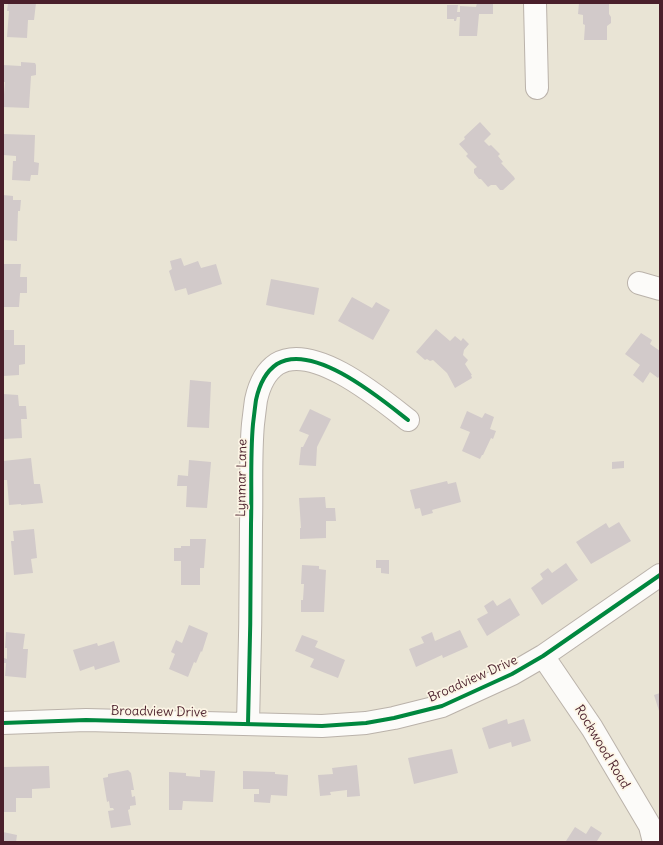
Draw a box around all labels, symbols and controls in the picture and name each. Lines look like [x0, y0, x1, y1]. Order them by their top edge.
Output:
street label: Lynmar Lane [234, 439, 250, 517]
street label: Broadview Drive [426, 652, 520, 706]
street label: Rockwood Road [571, 702, 633, 792]
street label: Broadview Drive [111, 703, 207, 721]

